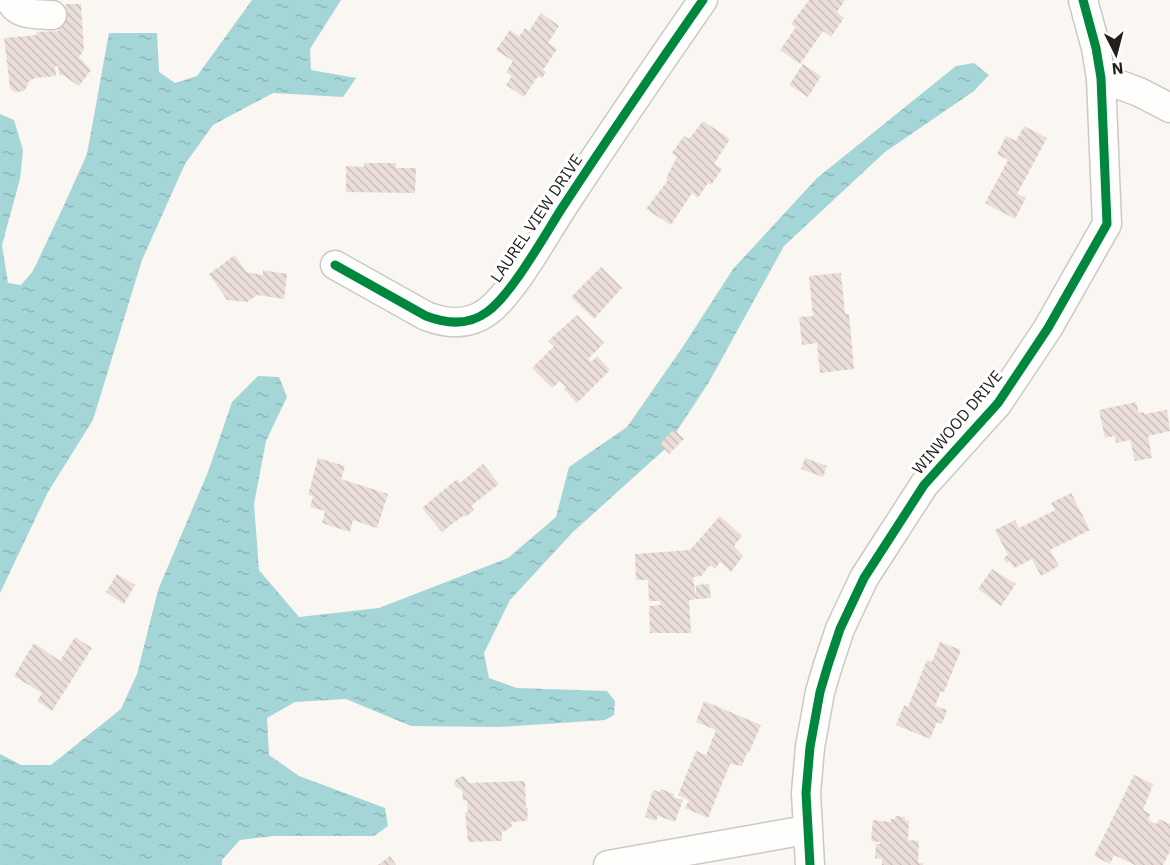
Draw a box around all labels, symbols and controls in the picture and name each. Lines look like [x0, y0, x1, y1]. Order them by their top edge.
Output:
north arrow [1086, 24, 1146, 84]
text: N [1111, 58, 1124, 79]
street label: LAUREL VIEW DRIVE [486, 150, 586, 286]
street label: WINWOOD DRIVE [908, 366, 1006, 478]

